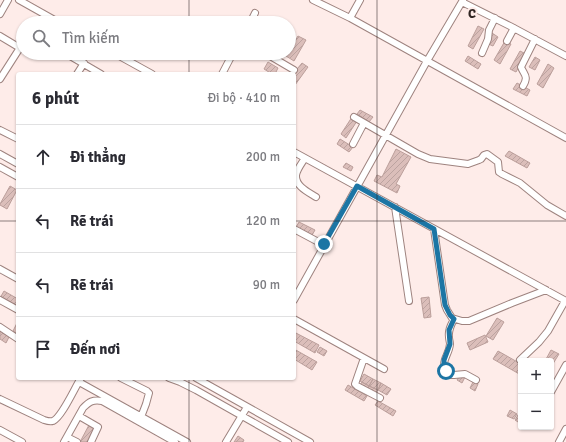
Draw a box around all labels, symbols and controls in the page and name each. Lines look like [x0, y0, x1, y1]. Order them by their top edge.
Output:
text: C [468, 6, 476, 22]
search box [16, 16, 296, 60]
icon: search [30, 27, 52, 49]
text: Tìm kiếm [62, 29, 120, 47]
text: 6 phút [32, 88, 79, 109]
text: Đi bộ · 410 m [207, 90, 280, 106]
icon: ahead [32, 146, 54, 168]
text: Đi thẳng [70, 148, 126, 166]
text: 200 m [246, 149, 280, 165]
icon: left [32, 210, 54, 232]
text: Rẽ trái [70, 212, 113, 230]
text: 120 m [246, 213, 280, 229]
route end [315, 235, 333, 253]
icon: left [32, 274, 54, 296]
text: Rẽ trái [70, 276, 113, 294]
text: 90 m [253, 277, 280, 293]
icon: arrive [32, 338, 54, 360]
text: Đến nơi [70, 340, 120, 358]
map controls [518, 358, 554, 430]
button: + [518, 358, 554, 394]
route start [437, 362, 455, 380]
button: − [518, 394, 554, 430]

